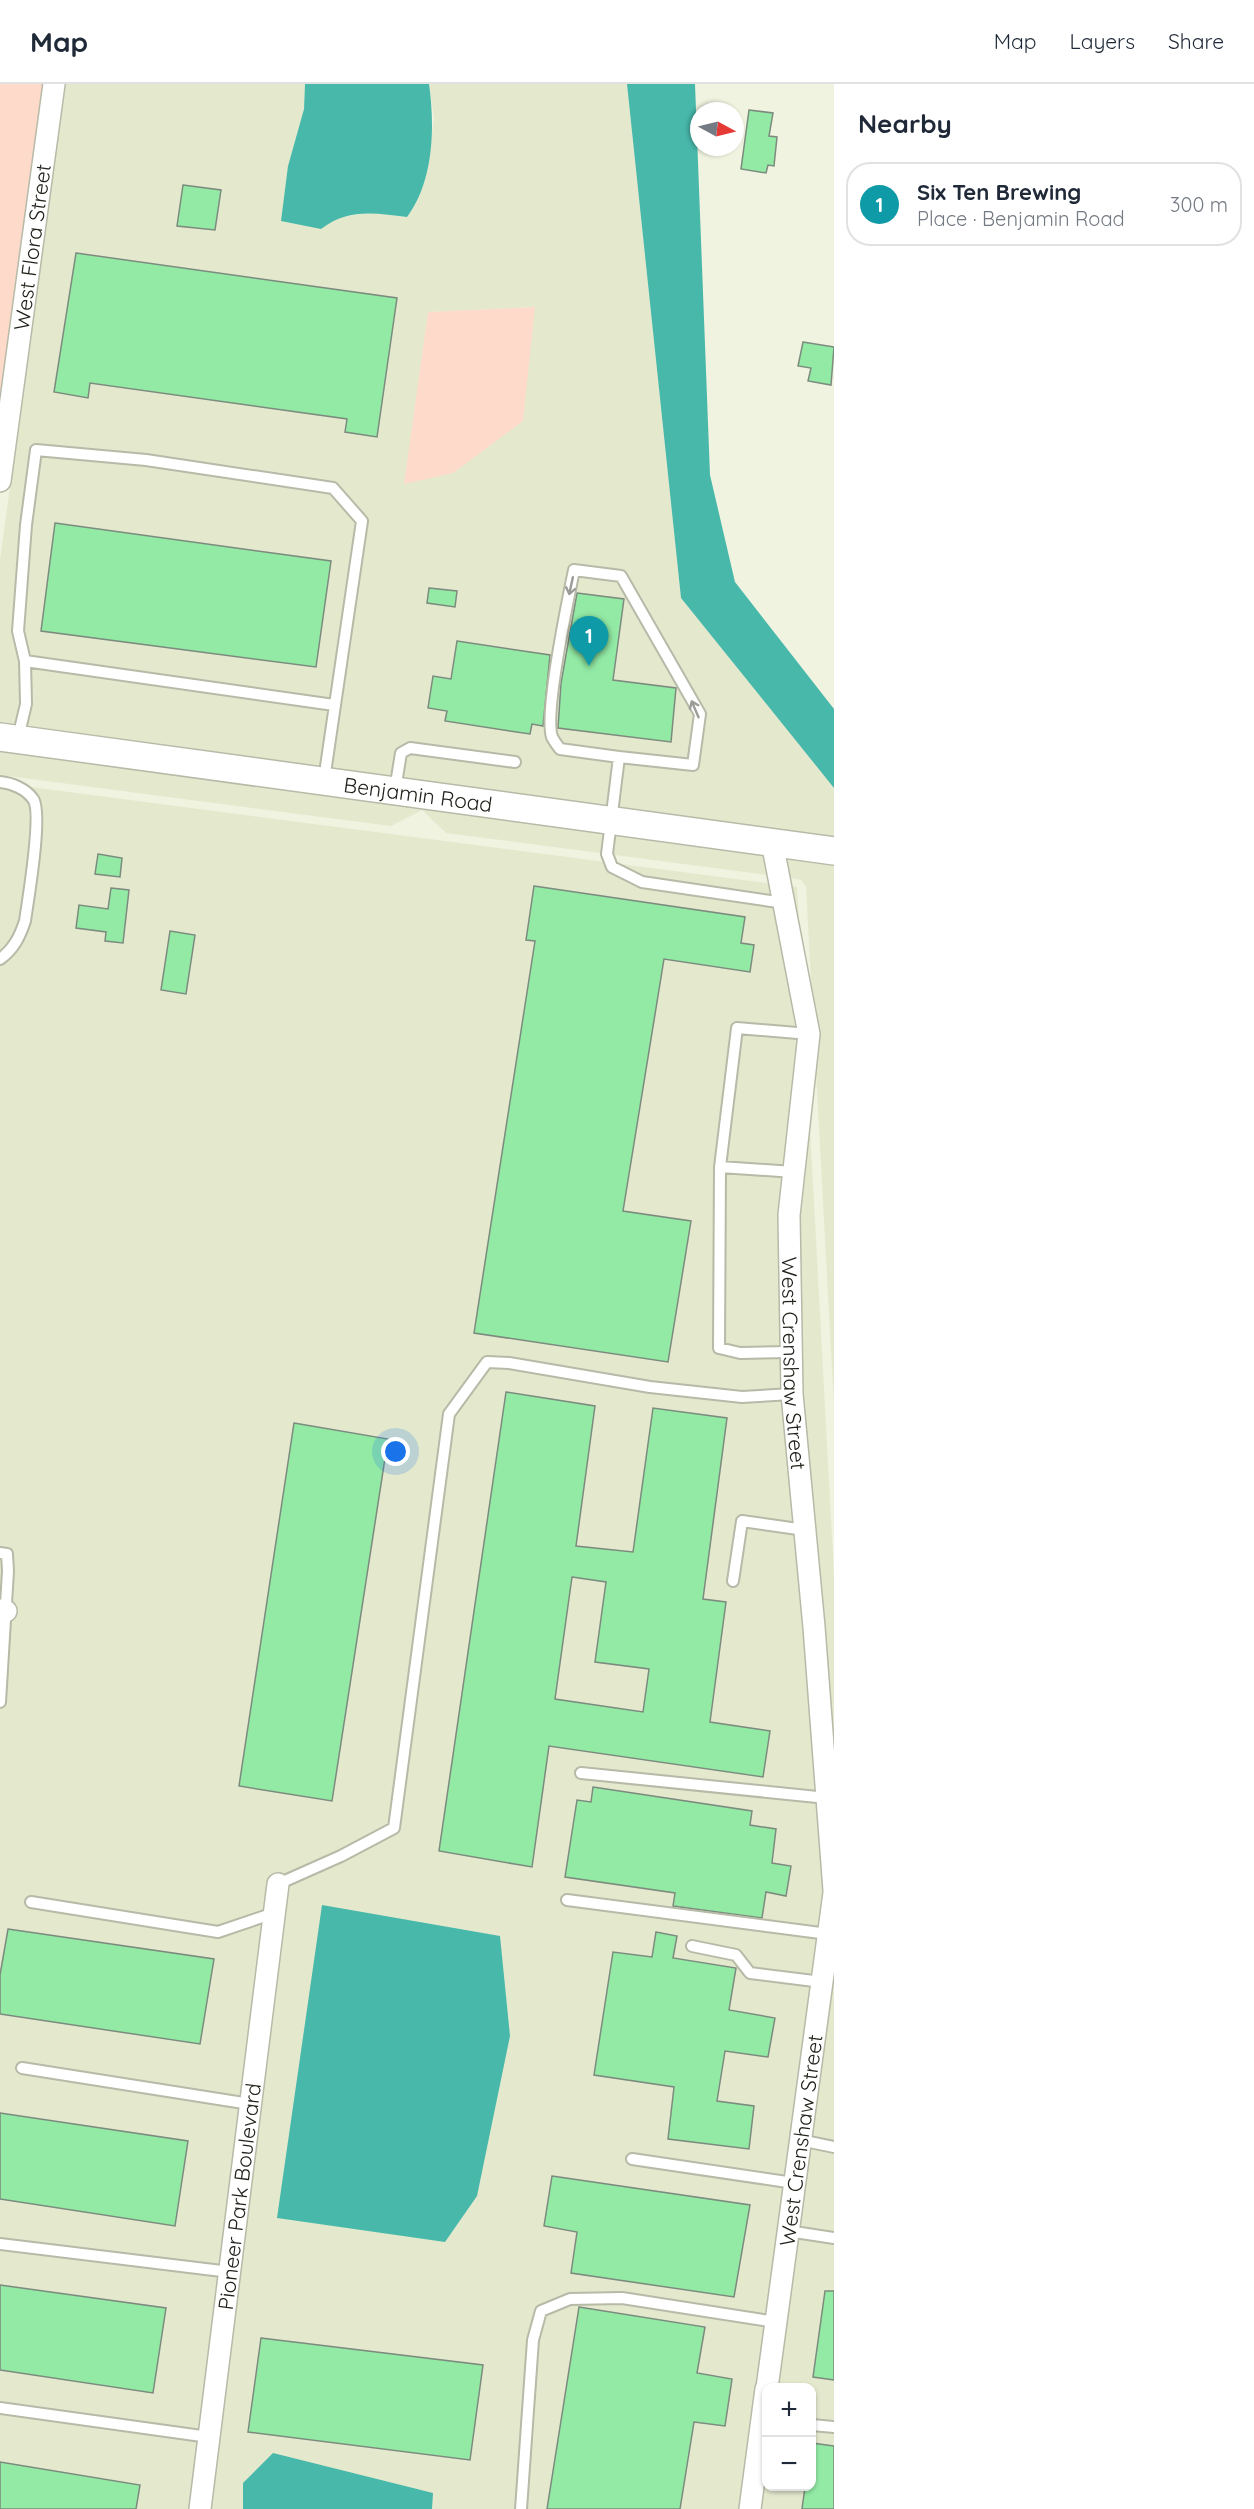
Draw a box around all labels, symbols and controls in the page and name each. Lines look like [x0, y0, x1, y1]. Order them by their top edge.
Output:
text: Map [30, 24, 88, 59]
text: Map [994, 28, 1037, 54]
text: Layers [1070, 28, 1135, 54]
text: Share [1168, 28, 1224, 54]
north arrow [690, 102, 744, 156]
text: Nearby [858, 107, 952, 140]
street label: West Flora Street [8, 162, 56, 332]
text: Six Ten Brewing [917, 178, 1081, 206]
text: 1 [876, 192, 883, 217]
text: 300 m [1170, 192, 1228, 217]
text: Place · Benjamin Road [917, 206, 1125, 231]
one-way arrow [564, 576, 576, 595]
pin: 1 [570, 616, 608, 666]
one-way arrow [689, 700, 700, 718]
street label: Benjamin Road [342, 771, 494, 817]
street label: West Crenshaw Street [777, 1256, 812, 1471]
your location [381, 1437, 410, 1466]
street label: West Crenshaw Street [773, 2033, 828, 2248]
street label: Pioneer Park Boulevard [212, 2081, 266, 2311]
map controls [762, 2383, 816, 2491]
button: + [762, 2383, 816, 2437]
button: − [762, 2437, 816, 2491]

